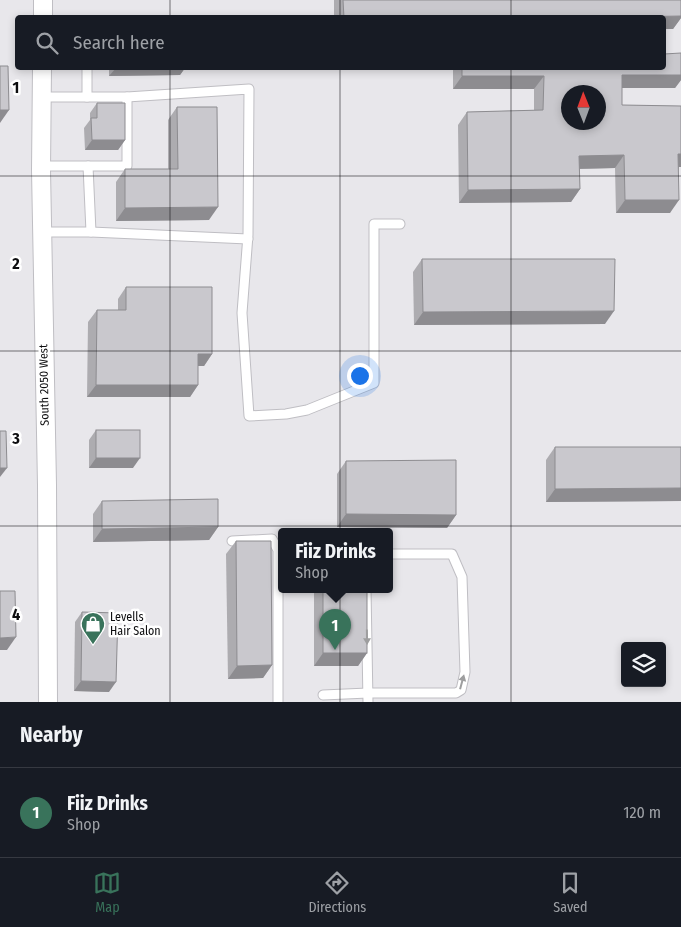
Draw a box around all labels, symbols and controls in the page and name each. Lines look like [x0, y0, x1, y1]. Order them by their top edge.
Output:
search box [15, 15, 666, 70]
icon: search [33, 29, 61, 57]
text: Search here [73, 31, 165, 54]
text: 1 [13, 78, 19, 97]
north arrow [561, 85, 606, 130]
text: 2 [11, 254, 20, 273]
street label: South 2050 West [36, 344, 52, 426]
your location [347, 363, 373, 389]
text: 3 [11, 429, 20, 448]
popup [278, 528, 393, 593]
text: Fiiz Drinks [295, 540, 376, 563]
text: Shop [295, 563, 328, 582]
text: 4 [12, 605, 20, 624]
pin: 1 [319, 609, 351, 650]
place label: Levells Hair Salon [110, 610, 161, 638]
shop icon: Levells Hair Salon [80, 611, 106, 645]
one-way arrow [363, 630, 371, 646]
map controls [621, 642, 666, 687]
button: layers [621, 642, 666, 687]
one-way arrow [458, 675, 466, 690]
text: Nearby [20, 722, 82, 748]
text: Fiiz Drinks [67, 792, 148, 815]
text: 1 [33, 803, 39, 822]
text: 120 m [623, 803, 661, 822]
text: Shop [67, 815, 100, 834]
tab: Map [93, 869, 121, 916]
tab: Directions [308, 869, 366, 916]
tab: Saved [553, 869, 588, 916]

